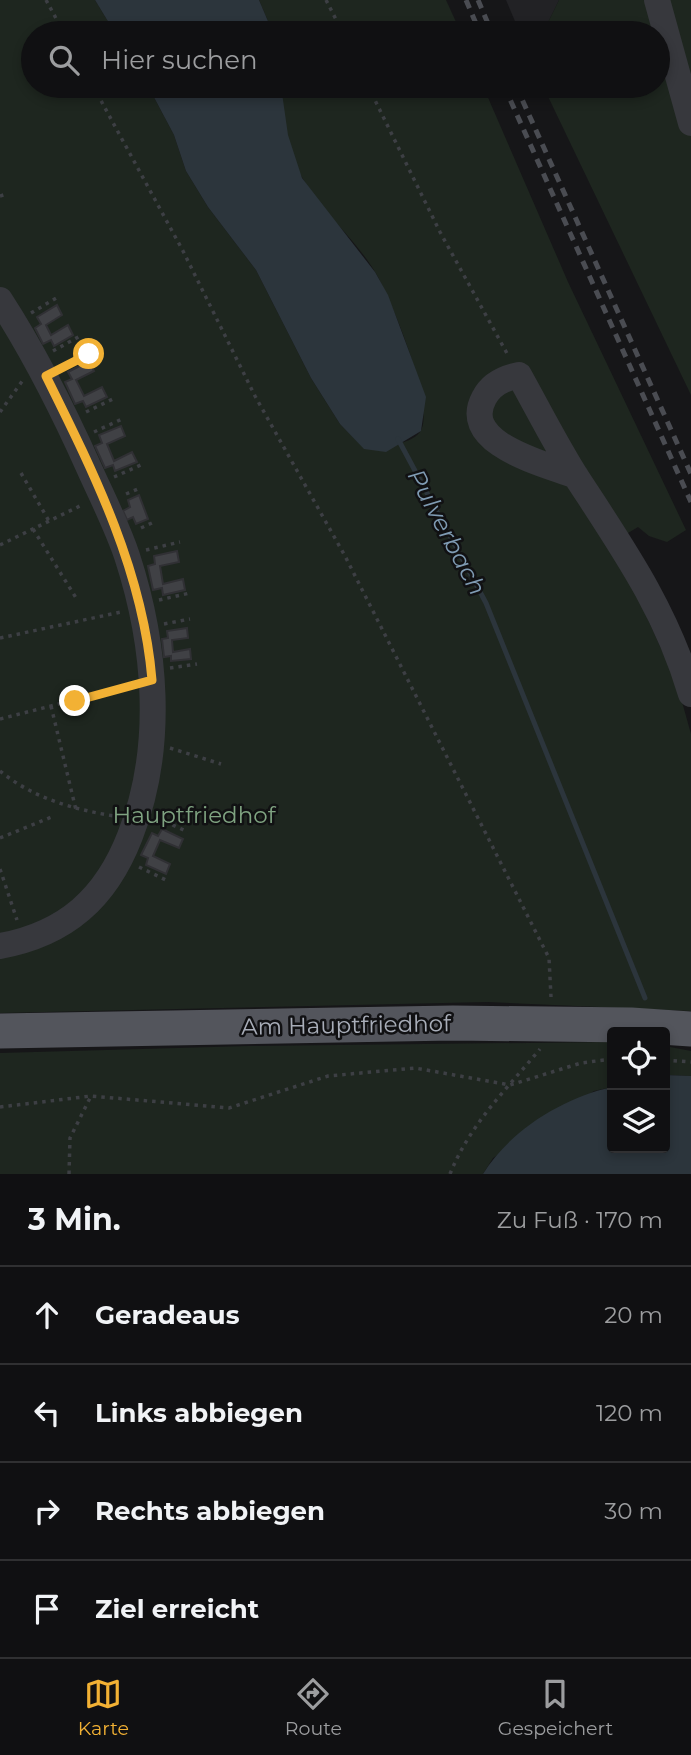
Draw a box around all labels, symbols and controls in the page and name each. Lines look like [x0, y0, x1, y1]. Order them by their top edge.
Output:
search box [21, 21, 670, 98]
icon: search [45, 41, 83, 79]
text: Hier suchen [101, 44, 258, 76]
route start [73, 338, 104, 369]
water label: Pulverbach [402, 464, 492, 600]
route end [59, 685, 90, 716]
park label: Hauptfriedhof [113, 801, 277, 829]
street label: Am Hauptfriedhof [241, 1009, 452, 1041]
map controls [607, 1027, 670, 1153]
button: locate [607, 1027, 670, 1090]
button: layers [607, 1090, 670, 1153]
text: 3 Min. [28, 1201, 121, 1238]
text: Zu Fuß · 170 m [497, 1206, 663, 1234]
icon: ahead [28, 1296, 66, 1334]
text: Geradeaus [95, 1299, 240, 1331]
text: 20 m [604, 1301, 663, 1329]
icon: left [28, 1394, 66, 1432]
text: Links abbiegen [95, 1397, 303, 1429]
text: 120 m [596, 1399, 663, 1427]
icon: right [28, 1492, 66, 1530]
text: Rechts abbiegen [95, 1495, 325, 1527]
text: 30 m [604, 1497, 663, 1525]
icon: arrive [28, 1590, 66, 1628]
text: Ziel erreicht [95, 1593, 259, 1625]
tab: Karte [78, 1675, 129, 1740]
tab: Route [285, 1675, 342, 1740]
tab: Gespeichert [498, 1675, 613, 1740]

